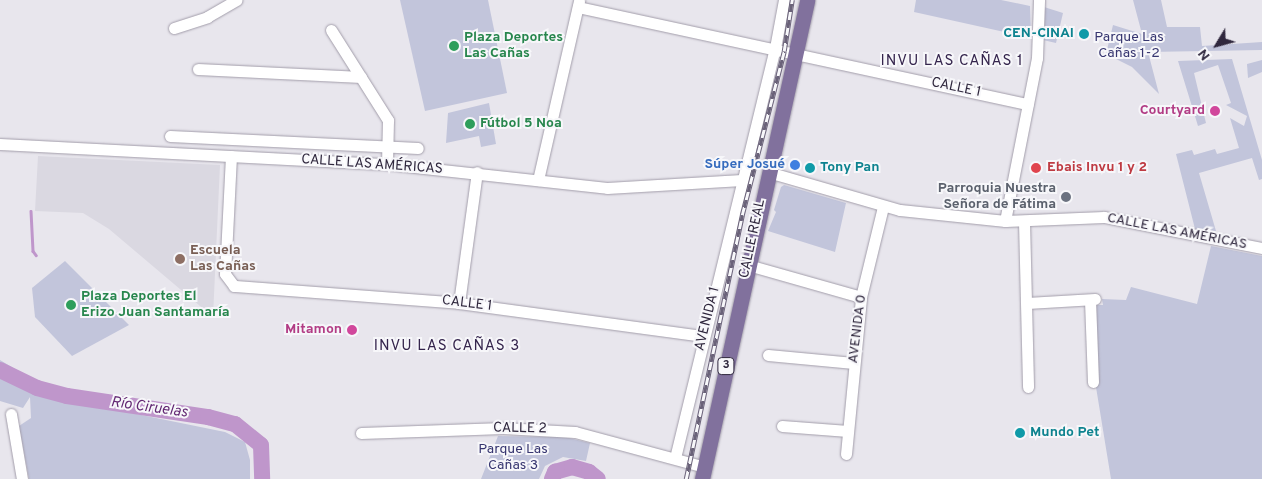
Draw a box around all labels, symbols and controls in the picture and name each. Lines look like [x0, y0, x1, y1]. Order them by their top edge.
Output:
north arrow [1192, 20, 1242, 70]
place label: CEN-CINAI [1003, 26, 1074, 42]
marker: CEN-CINAI [1078, 28, 1090, 40]
place label: Plaza Deportes Las Cañas [464, 30, 563, 62]
park label: Parque Las Cañas 1-2 [1094, 30, 1164, 62]
marker: Plaza Deportes Las Cañas [448, 40, 460, 52]
text: N [1195, 45, 1214, 63]
district label: INVU LAS CAÑAS 1 [878, 53, 1026, 71]
street label: CALLE 1 [930, 75, 982, 101]
place label: Courtyard [1140, 103, 1205, 119]
marker: Courtyard [1209, 105, 1221, 117]
place label: Fútbol 5 Noa [480, 116, 562, 132]
marker: Fútbol 5 Noa [464, 118, 476, 130]
street label: CALLE LAS AMÉRICAS [300, 152, 444, 178]
place label: Súper Josué [704, 157, 785, 173]
marker: Súper Josué [789, 159, 801, 171]
place label: Tony Pan [820, 160, 879, 176]
place label: Ebais Invu 1 y 2 [1047, 160, 1147, 176]
marker: Ebais Invu 1 y 2 [1029, 161, 1043, 175]
marker: Tony Pan [804, 162, 816, 174]
place label: Parroquia Nuestra Señora de Fátima [938, 181, 1056, 213]
marker: Parroquia Nuestra Señora de Fátima [1060, 191, 1072, 203]
street label: CALLE REAL [736, 198, 770, 280]
street label: CALLE LAS AMÉRICAS [1105, 210, 1249, 254]
place label: Escuela Las Cañas [190, 243, 256, 276]
marker: Escuela Las Cañas [174, 253, 186, 265]
street label: AVENIDA 1 [692, 285, 724, 353]
place label: Plaza Deportes El Erizo Juan Santamaría [81, 289, 230, 322]
street label: CALLE 1 [441, 293, 493, 315]
street label: AVENIDA 0 [845, 293, 871, 365]
marker: Plaza Deportes El Erizo Juan Santamaría [65, 299, 77, 311]
place label: Mitamon [285, 322, 342, 338]
marker: Mitamon [346, 324, 358, 336]
district label: INVU LAS CAÑAS 3 [372, 338, 522, 356]
road number: 3 [717, 356, 735, 376]
water label: Río Ciruelas [109, 394, 189, 422]
street label: CALLE 2 [493, 420, 547, 438]
place label: Mundo Pet [1030, 425, 1099, 441]
marker: Mundo Pet [1014, 427, 1026, 439]
park label: Parque Las Cañas 3 [478, 442, 548, 474]

